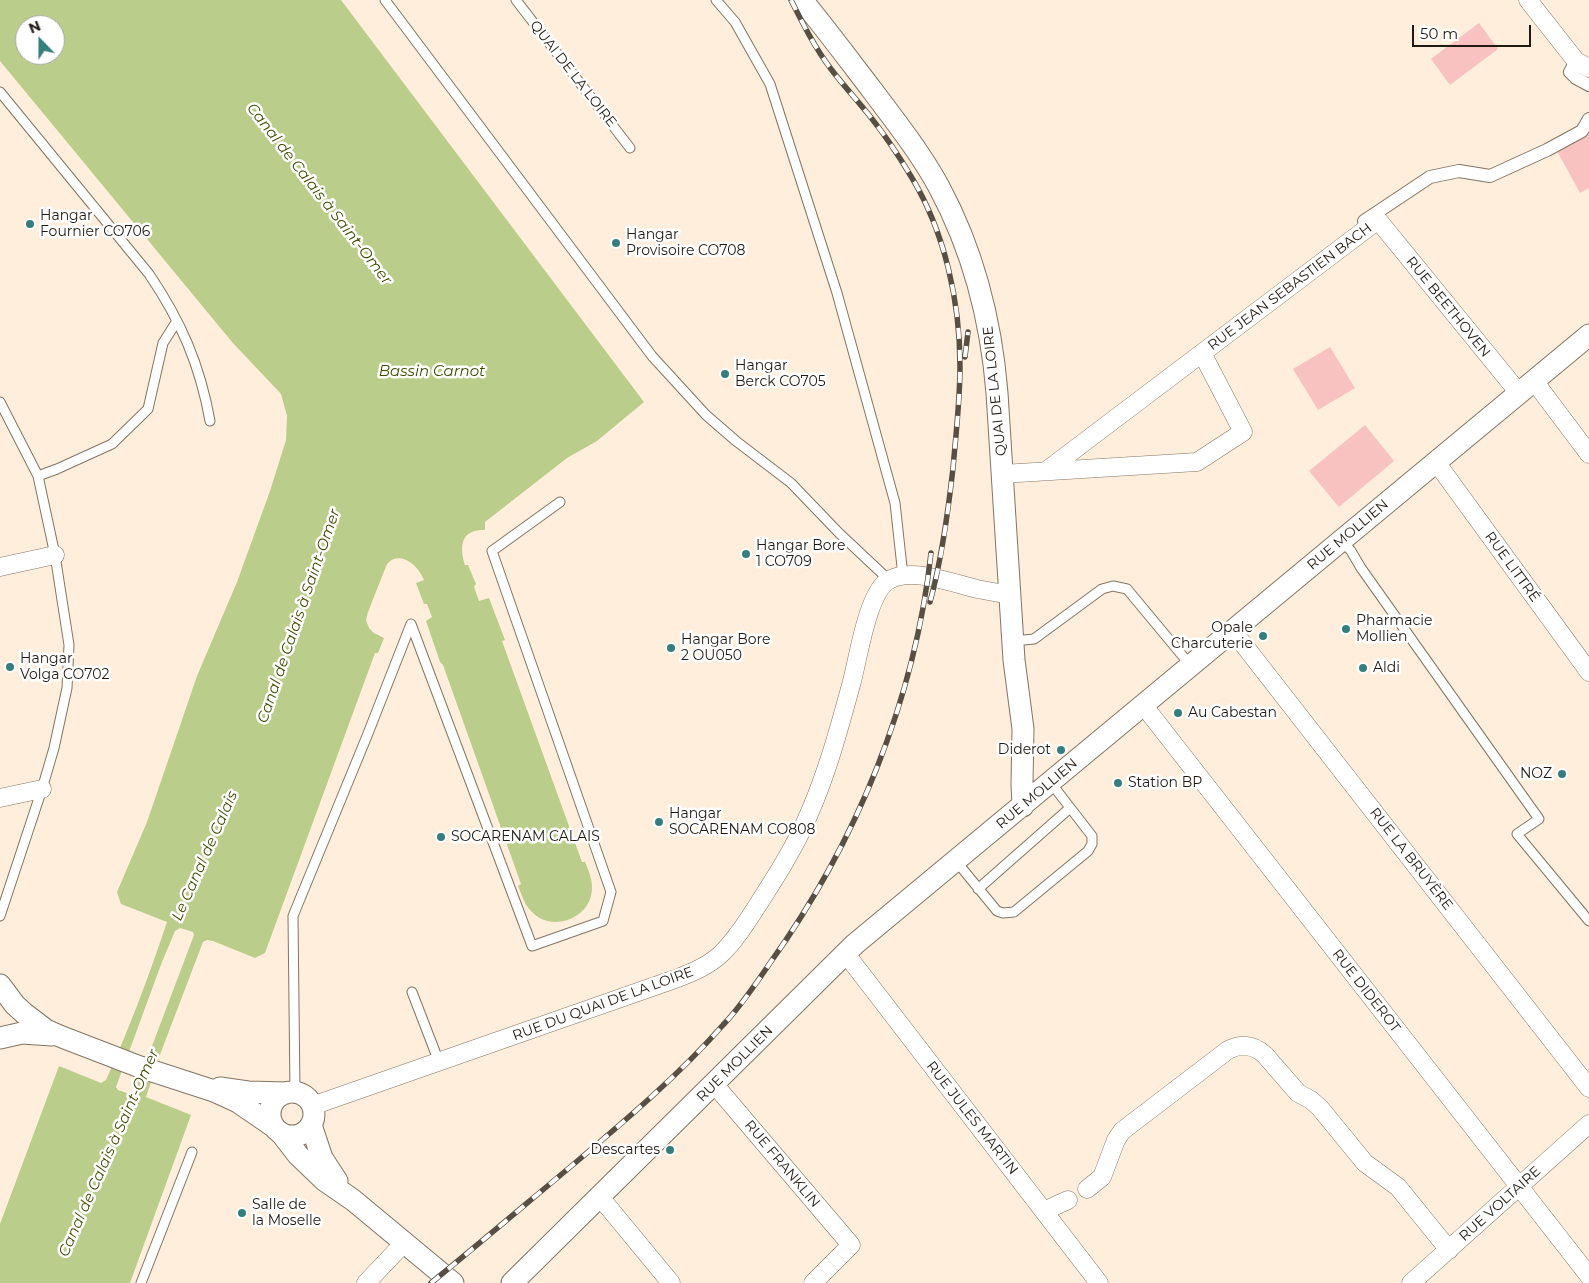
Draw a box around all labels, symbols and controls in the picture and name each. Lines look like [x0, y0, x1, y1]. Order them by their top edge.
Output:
north arrow [15, 15, 65, 65]
scale bar [1414, 15, 1533, 47]
text: N [26, 17, 43, 37]
street label: QUAI DE LA LOIRE [526, 17, 620, 131]
text: 50 m [1420, 24, 1458, 43]
water label: Canal de Calais à Saint-Omer [243, 100, 395, 288]
place label: Hangar Fournier CO706 [40, 208, 150, 240]
marker: Hangar Fournier CO706 [24, 218, 36, 230]
street label: RUE JEAN SEBASTIEN BACH [1205, 220, 1375, 354]
place label: Hangar Provisoire CO708 [626, 227, 745, 260]
marker: Hangar Provisoire CO708 [610, 237, 622, 249]
street label: RUE BEETHOVEN [1402, 253, 1494, 361]
street label: QUAI DE LA LOIRE [980, 325, 1010, 457]
place label: Hangar Berck CO705 [735, 358, 826, 391]
water label: Bassin Carnot [379, 363, 485, 381]
marker: Hangar Berck CO705 [719, 368, 731, 380]
street label: RUE MOLLIEN [1304, 496, 1392, 574]
water label: Canal de Calais à Saint-Omer [254, 507, 344, 725]
street label: RUE LITTRÉ [1481, 529, 1543, 605]
place label: Hangar Bore 1 CO709 [756, 538, 845, 570]
marker: Hangar Bore 1 CO709 [740, 548, 752, 560]
place label: Pharmacie Mollien [1356, 613, 1432, 646]
place label: Opale Charcuterie [1171, 620, 1253, 652]
marker: Pharmacie Mollien [1340, 623, 1352, 635]
marker: Opale Charcuterie [1257, 630, 1269, 642]
place label: Hangar Bore 2 OU050 [681, 632, 770, 664]
marker: Hangar Bore 2 OU050 [665, 642, 677, 654]
place label: Hangar Volga CO702 [20, 651, 109, 684]
place label: Aldi [1373, 660, 1400, 676]
marker: Hangar Volga CO702 [4, 661, 16, 673]
marker: Aldi [1357, 662, 1369, 674]
place label: Au Cabestan [1188, 705, 1277, 721]
marker: Au Cabestan [1172, 707, 1184, 719]
place label: Diderot [998, 742, 1051, 758]
marker: Diderot [1055, 744, 1067, 756]
street label: RUE MOLLIEN [993, 755, 1081, 833]
place label: NOZ [1520, 766, 1552, 782]
marker: NOZ [1556, 768, 1568, 780]
place label: Station BP [1128, 775, 1202, 791]
marker: Station BP [1112, 777, 1124, 789]
water label: Le Canal de Calais [168, 788, 242, 924]
street label: RUE LA BRUYÈRE [1366, 804, 1456, 914]
place label: Hangar SOCARENAM CO808 [669, 806, 815, 839]
marker: Hangar SOCARENAM CO808 [653, 816, 665, 828]
place label: SOCARENAM CALAIS [451, 829, 600, 845]
marker: SOCARENAM CALAIS [435, 831, 447, 843]
street label: RUE DIDEROT [1328, 946, 1404, 1036]
street label: RUE DU QUAI DE LA LOIRE [510, 963, 696, 1045]
street label: RUE MOLLIEN [693, 1022, 777, 1106]
water label: Canal de Calais à Saint-Omer [55, 1046, 163, 1260]
street label: RUE JULES MARTIN [923, 1058, 1021, 1178]
street label: RUE FRANKLIN [741, 1117, 823, 1211]
place label: Descartes [590, 1142, 660, 1158]
marker: Descartes [664, 1144, 676, 1156]
street label: RUE VOLTAIRE [1456, 1163, 1544, 1245]
place label: Salle de la Moselle [252, 1197, 321, 1230]
marker: Salle de la Moselle [236, 1207, 248, 1219]

